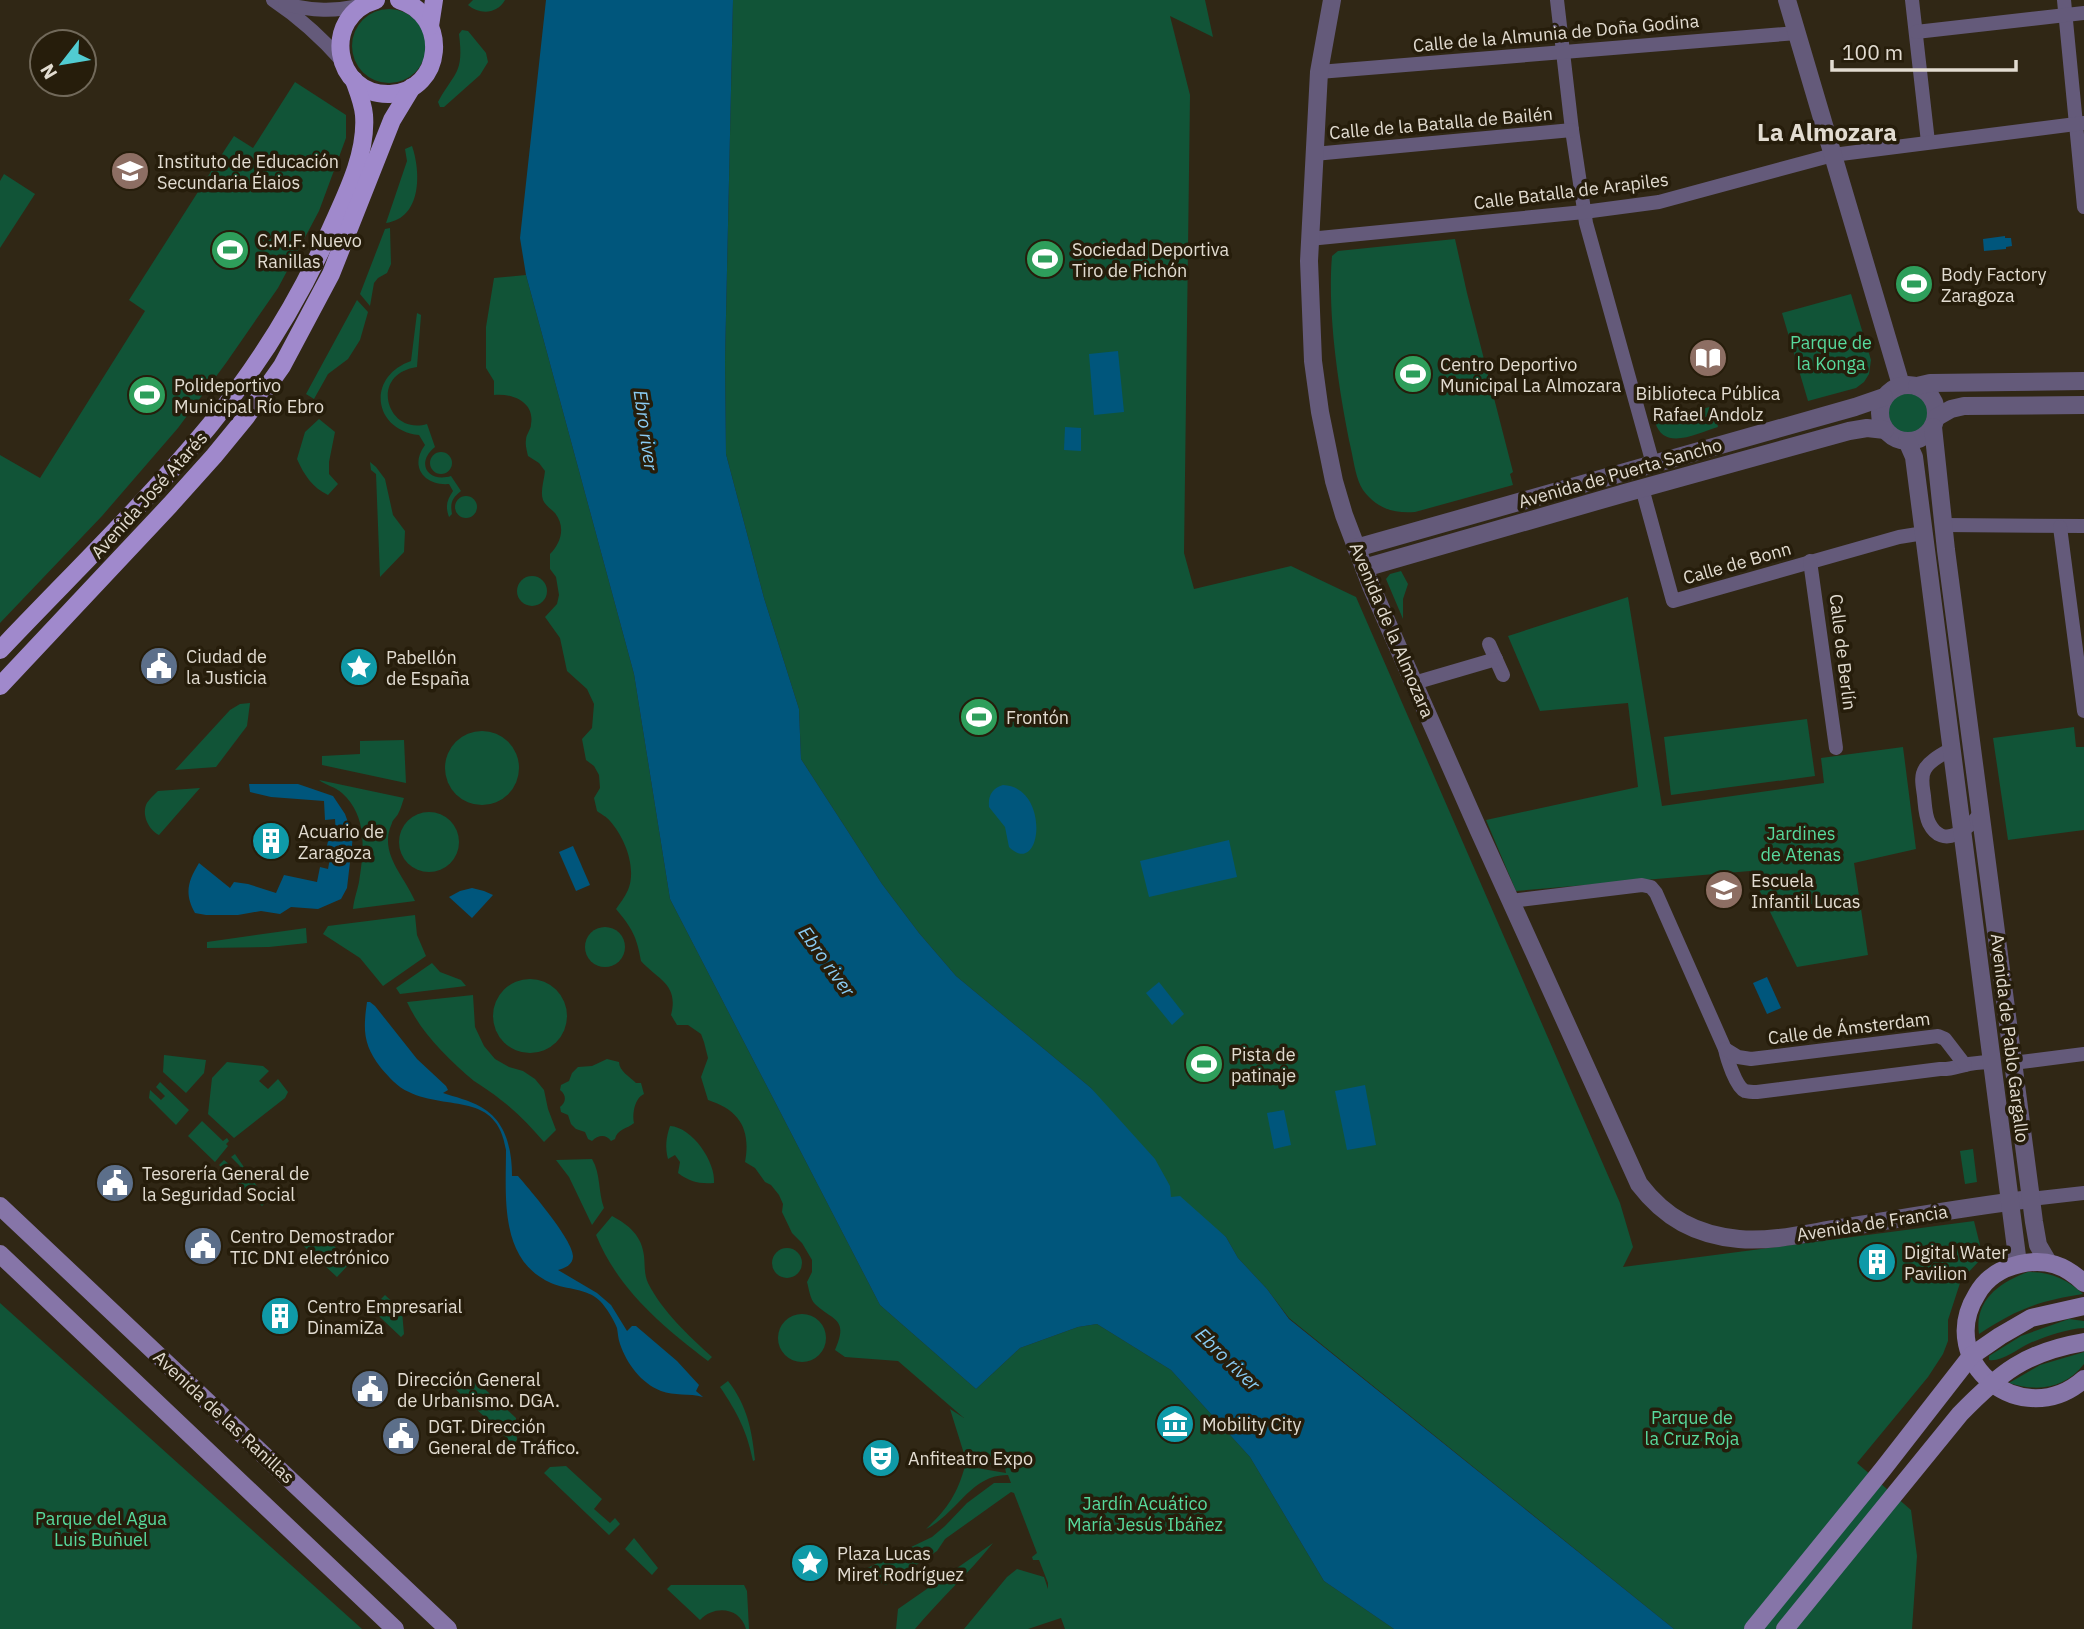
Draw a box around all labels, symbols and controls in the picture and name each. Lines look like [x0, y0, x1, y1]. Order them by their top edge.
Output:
street label: Calle de la Almunia de Doña Godina [1412, 9, 1700, 57]
north arrow [28, 28, 98, 98]
scale bar [1832, 28, 2016, 72]
text: 100 m [1842, 38, 1903, 66]
text: N [35, 60, 62, 84]
street label: Calle de la Batalla de Bailén [1328, 102, 1554, 144]
district label: La Almozara [1757, 116, 1897, 148]
school or university icon: Instituto de Educación Secundaria Élaios [109, 150, 151, 192]
place label: Instituto de Educación Secundaria Élaios [157, 150, 339, 194]
street label: Calle Batalla de Arapiles [1472, 168, 1670, 214]
sports icon: C.M.F. Nuevo Ranillas [209, 229, 251, 271]
place label: C.M.F. Nuevo Ranillas [257, 229, 362, 273]
sports icon: Sociedad Deportiva Tiro de Pichón [1024, 238, 1066, 280]
place label: Sociedad Deportiva Tiro de Pichón [1072, 238, 1229, 282]
sports icon: Body Factory Zaragoza [1893, 263, 1935, 305]
place label: Body Factory Zaragoza [1941, 263, 2047, 307]
park label: Parque de la Konga [1790, 331, 1872, 375]
library icon: Biblioteca Pública Rafael Andolz [1687, 337, 1729, 379]
sports icon: Centro Deportivo Municipal La Almozara [1392, 353, 1434, 395]
place label: Centro Deportivo Municipal La Almozara [1440, 353, 1622, 397]
sports icon: Polideportivo Municipal Río Ebro [126, 374, 168, 416]
place label: Polideportivo Municipal Río Ebro [174, 374, 324, 418]
place label: Biblioteca Pública Rafael Andolz [1636, 382, 1781, 426]
water label: Ebro river [628, 388, 664, 473]
street label: Avenida José Atarés [86, 427, 212, 563]
street label: Avenida de Puerta Sancho [1515, 433, 1725, 513]
street label: Calle de Bonn [1680, 537, 1794, 589]
street label: Avenida de la Almozara [1345, 539, 1440, 722]
street label: Calle de Berlín [1824, 593, 1862, 711]
public building icon: Ciudad de la Justicia [138, 645, 180, 687]
place label: Ciudad de la Justicia [186, 645, 267, 689]
place icon: Pabellón de España [338, 646, 380, 688]
place label: Pabellón de España [386, 646, 470, 690]
sports icon: Frontón [958, 696, 1000, 738]
place label: Frontón [1006, 706, 1069, 729]
building icon: Acuario de Zaragoza [250, 820, 292, 862]
place label: Acuario de Zaragoza [298, 820, 384, 864]
park label: Jardines de Atenas [1761, 822, 1841, 866]
school or university icon: Escuela Infantil Lucas [1703, 869, 1745, 911]
place label: Escuela Infantil Lucas [1751, 869, 1861, 913]
water label: Ebro river [793, 921, 861, 1002]
street label: Avenida de Pablo Gargallo [1986, 932, 2034, 1144]
street label: Calle de Ámsterdam [1766, 1007, 1932, 1049]
sports icon: Pista de patinaje [1183, 1043, 1225, 1085]
place label: Pista de patinaje [1231, 1043, 1296, 1087]
public building icon: Tesorería General de la Seguridad Social [94, 1162, 136, 1204]
place label: Tesorería General de la Seguridad Social [142, 1162, 309, 1206]
street label: Avenida de Francia [1795, 1200, 1950, 1246]
public building icon: Centro Demostrador TIC DNI electrónico [182, 1225, 224, 1267]
place label: Centro Demostrador TIC DNI electrónico [230, 1225, 395, 1269]
building icon: Digital Water Pavilion [1856, 1241, 1898, 1283]
place label: Digital Water Pavilion [1904, 1241, 2008, 1285]
building icon: Centro Empresarial DinamiZa [259, 1295, 301, 1337]
place label: Centro Empresarial DinamiZa [307, 1295, 463, 1339]
water label: Ebro river [1191, 1322, 1266, 1397]
street label: Avenida de las Ranillas [149, 1346, 299, 1488]
public building icon: Dirección General de Urbanismo. DGA. [349, 1368, 391, 1410]
place label: Dirección General de Urbanismo. DGA. [397, 1368, 560, 1412]
museum icon: Mobility City [1154, 1403, 1196, 1445]
park label: Parque de la Cruz Roja [1645, 1406, 1740, 1450]
place label: Mobility City [1202, 1413, 1302, 1436]
public building icon: DGT. Dirección General de Tráfico. [380, 1415, 422, 1457]
place label: DGT. Dirección General de Tráfico. [428, 1415, 580, 1459]
theatre icon: Anfiteatro Expo [860, 1437, 902, 1479]
place label: Anfiteatro Expo [908, 1447, 1033, 1470]
park label: Jardín Acuático María Jesús Ibáñez [1067, 1492, 1223, 1536]
park label: Parque del Agua Luis Buñuel [35, 1507, 167, 1551]
place icon: Plaza Lucas Miret Rodríguez [789, 1542, 831, 1584]
place label: Plaza Lucas Miret Rodríguez [837, 1542, 964, 1586]

